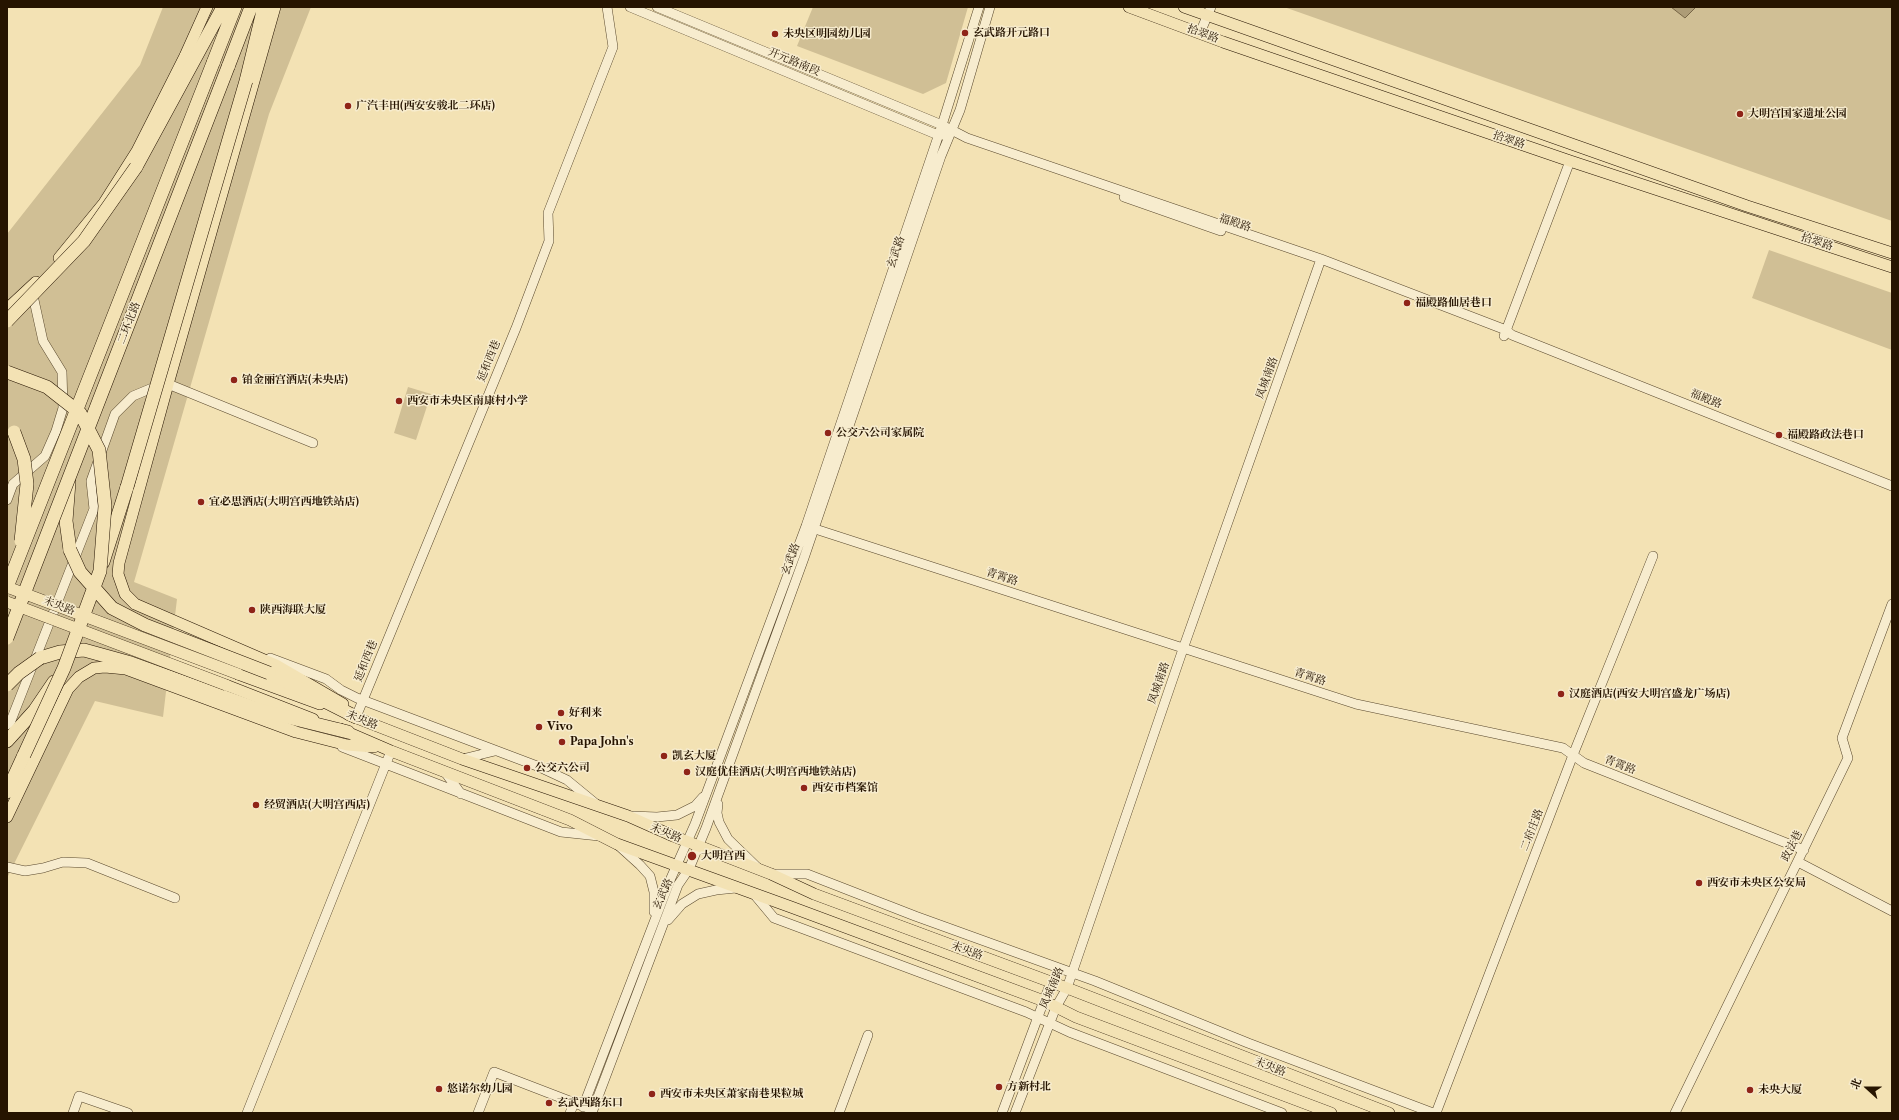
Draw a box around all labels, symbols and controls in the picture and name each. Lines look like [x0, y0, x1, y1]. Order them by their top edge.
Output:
street label: 拾翠路 [1185, 22, 1221, 46]
place label: 玄武路开元路口 [973, 26, 1050, 40]
place label: 未央区明园幼儿园 [783, 27, 871, 41]
marker: 玄武路开元路口 [960, 28, 970, 38]
marker: 未央区明园幼儿园 [770, 29, 780, 39]
street label: 开元路南段 [766, 45, 822, 79]
place label: 广汽丰田(西安安骏北二环店) [356, 99, 495, 113]
marker: 广汽丰田(西安安骏北二环店) [343, 101, 353, 111]
place label: 大明宫国家遗址公园 [1748, 107, 1847, 121]
marker: 大明宫国家遗址公园 [1735, 109, 1745, 119]
street label: 拾翠路 [1491, 128, 1527, 152]
street label: 福殿路 [1217, 212, 1253, 234]
street label: 拾翠路 [1799, 231, 1835, 253]
street label: 玄武路 [884, 234, 908, 270]
place label: 福殿路仙居巷口 [1415, 296, 1492, 310]
marker: 福殿路仙居巷口 [1402, 298, 1412, 308]
street label: 二环北路 [115, 300, 143, 346]
street label: 延和西巷 [475, 338, 503, 384]
street label: 凤城南路 [1253, 355, 1281, 401]
place label: 铂金丽宫酒店(未央店) [242, 373, 348, 387]
marker: 铂金丽宫酒店(未央店) [229, 375, 239, 385]
street label: 福殿路 [1688, 387, 1724, 411]
place label: 西安市未央区南康村小学 [407, 394, 528, 408]
marker: 西安市未央区南康村小学 [394, 396, 404, 406]
place label: 公交六公司家属院 [836, 426, 924, 440]
marker: 公交六公司家属院 [823, 428, 833, 438]
place label: 福殿路政法巷口 [1787, 428, 1864, 442]
marker: 福殿路政法巷口 [1774, 430, 1784, 440]
place label: 宜必思酒店(大明宫西地铁站店) [209, 495, 359, 509]
marker: 宜必思酒店(大明宫西地铁站店) [196, 497, 206, 507]
street label: 玄武路 [779, 541, 803, 577]
street label: 青霄路 [984, 566, 1020, 588]
street label: 未央路 [41, 594, 77, 618]
place label: 陕西海联大厦 [260, 603, 326, 617]
marker: 陕西海联大厦 [247, 605, 257, 615]
street label: 延和西巷 [352, 638, 380, 684]
street label: 凤城南路 [1146, 660, 1172, 706]
street label: 青霄路 [1292, 666, 1328, 688]
place label: 汉庭酒店(西安大明宫盛龙广场店) [1569, 687, 1730, 701]
marker: 汉庭酒店(西安大明宫盛龙广场店) [1556, 689, 1566, 699]
place label: 好利来 [569, 706, 602, 720]
street label: 未央路 [344, 708, 380, 732]
marker: 好利来 [556, 708, 566, 718]
place label: Vivo [547, 720, 573, 734]
marker: Vivo [534, 722, 544, 732]
place label: Papa John's [570, 735, 634, 749]
marker: Papa John's [557, 737, 567, 747]
place label: 凯玄大厦 [672, 749, 716, 763]
marker: 凯玄大厦 [659, 751, 669, 761]
street label: 青霄路 [1602, 753, 1638, 777]
place label: 公交六公司 [535, 761, 590, 775]
marker: 公交六公司 [522, 763, 532, 773]
place label: 汉庭优佳酒店(大明宫西地铁站店) [695, 765, 856, 779]
marker: 汉庭优佳酒店(大明宫西地铁站店) [682, 767, 692, 777]
place label: 西安市档案馆 [812, 781, 878, 795]
marker: 西安市档案馆 [799, 783, 809, 793]
place label: 经贸酒店(大明宫西店) [264, 798, 370, 812]
marker: 经贸酒店(大明宫西店) [251, 800, 261, 810]
street label: 二府庄路 [1518, 807, 1546, 853]
street label: 未央路 [648, 820, 684, 846]
street label: 政法巷 [1779, 828, 1805, 864]
place label: 大明宫西 [701, 849, 745, 863]
marker: 大明宫西 [686, 850, 698, 862]
street label: 玄武路 [650, 876, 676, 912]
place label: 西安市未央区公安局 [1707, 876, 1806, 890]
marker: 西安市未央区公安局 [1694, 878, 1704, 888]
street label: 未央路 [949, 939, 985, 963]
street label: 凤城南路 [1037, 965, 1067, 1011]
street label: 未央路 [1252, 1055, 1288, 1079]
north arrow [1847, 1068, 1887, 1108]
text: 北 [1847, 1076, 1864, 1091]
place label: 方新村北 [1007, 1080, 1051, 1094]
place label: 悠诺尔幼儿园 [447, 1082, 513, 1096]
marker: 方新村北 [994, 1082, 1004, 1092]
place label: 未央大厦 [1758, 1083, 1802, 1097]
marker: 悠诺尔幼儿园 [434, 1084, 444, 1094]
marker: 未央大厦 [1745, 1085, 1755, 1095]
place label: 西安市未央区萧家南巷果粒城 [660, 1087, 803, 1101]
marker: 西安市未央区萧家南巷果粒城 [647, 1089, 657, 1099]
place label: 玄武西路东口 [557, 1096, 623, 1110]
marker: 玄武西路东口 [544, 1098, 554, 1108]

